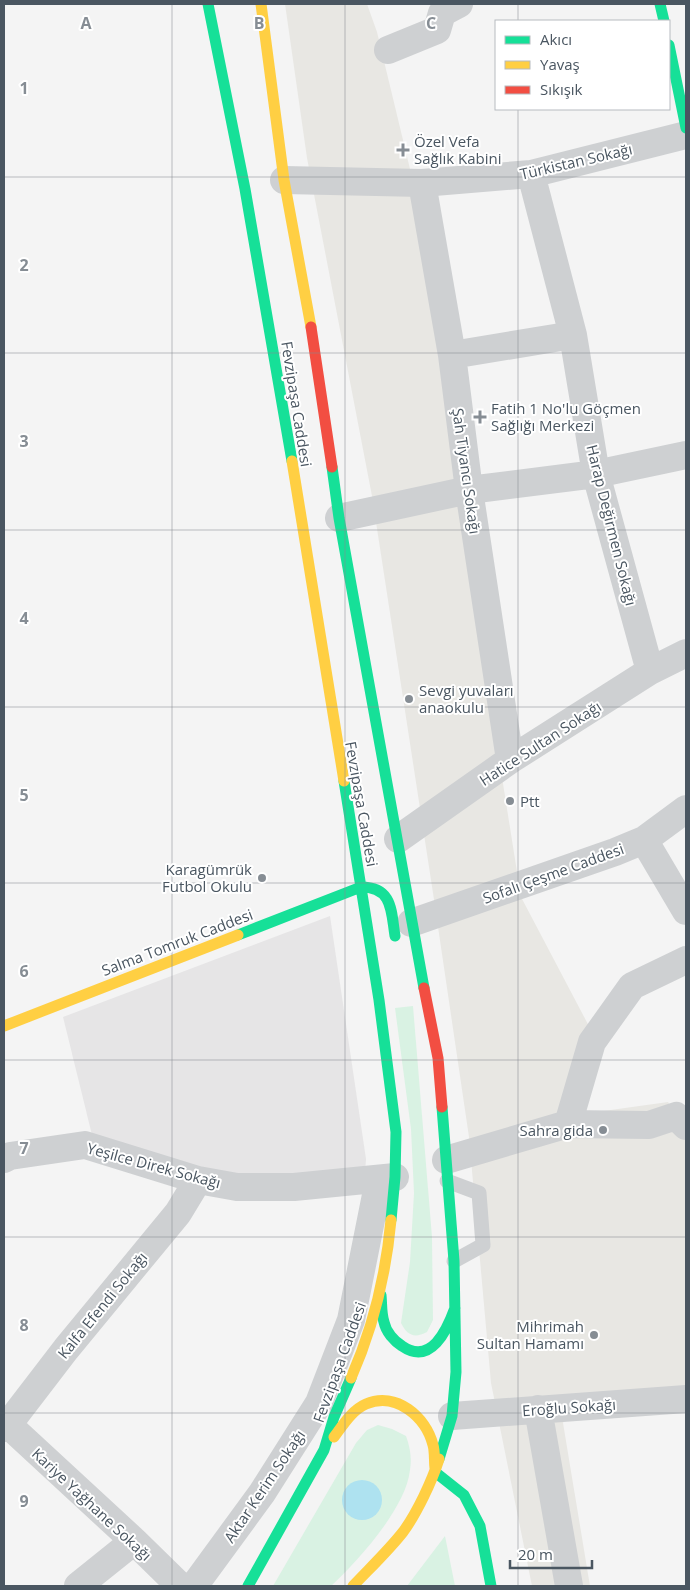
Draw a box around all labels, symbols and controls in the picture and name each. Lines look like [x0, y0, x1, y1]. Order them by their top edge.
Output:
text: A [80, 12, 92, 34]
text: B [254, 12, 264, 34]
text: C [426, 12, 436, 34]
legend [495, 20, 670, 110]
text: Akıcı [540, 29, 572, 49]
text: Yavaş [540, 54, 580, 74]
text: 1 [19, 77, 29, 99]
text: Sıkışık [540, 79, 583, 99]
place label: Özel Vefa Sağlık Kabini [414, 131, 502, 168]
street label: Türkistan Sokağı [518, 138, 634, 184]
marker: Özel Vefa Sağlık Kabini [396, 143, 410, 157]
text: 2 [19, 254, 29, 276]
street label: Fevzipaşa Caddesi [277, 340, 317, 468]
place label: Fatih 1 No'lu Göçmen Sağlığı Merkezi [491, 398, 641, 435]
street label: Şah Tiyancı Sokağı [448, 407, 486, 535]
marker: Fatih 1 No'lu Göçmen Sağlığı Merkezi [473, 410, 487, 424]
text: 3 [19, 430, 29, 452]
street label: Harap Değirmen Sokağı [582, 442, 642, 608]
text: 4 [19, 607, 29, 629]
place label: Sevgi yuvaları anaokulu [419, 680, 514, 717]
marker: Sevgi yuvaları anaokulu [403, 693, 415, 705]
street label: Hatice Sultan Sokağı [475, 696, 605, 790]
street label: Fevzipaşa Caddesi [341, 740, 383, 868]
text: 5 [19, 784, 29, 806]
place label: Ptt [520, 791, 540, 811]
marker: Ptt [504, 795, 516, 807]
street label: Sofalı Çeşme Caddesi [480, 838, 626, 908]
place label: Karagümrük Futbol Okulu [162, 859, 252, 896]
marker: Karagümrük Futbol Okulu [256, 872, 268, 884]
street label: Salma Tomruk Caddesi [99, 904, 255, 980]
text: 6 [19, 960, 29, 982]
place label: Sahra gida [519, 1120, 593, 1140]
marker: Sahra gida [597, 1124, 609, 1136]
text: 7 [19, 1137, 29, 1159]
street label: Yeşilce Direk Sokağı [85, 1138, 223, 1192]
street label: Kalfa Efendi Sokağı [53, 1247, 151, 1363]
street label: Fevzipaşa Caddesi [308, 1299, 370, 1425]
text: 8 [19, 1314, 29, 1336]
place label: Mihrimah Sultan Hamamı [477, 1316, 584, 1353]
marker: Mihrimah Sultan Hamamı [588, 1329, 600, 1341]
street label: Eroğlu Sokağı [521, 1394, 617, 1420]
street label: Aktar Kerim Sokağı [219, 1426, 309, 1546]
street label: Kariye Yağhane Sokağı [28, 1443, 156, 1565]
text: 9 [19, 1490, 29, 1512]
scale bar [510, 1538, 592, 1570]
text: 20 m [518, 1544, 553, 1564]

